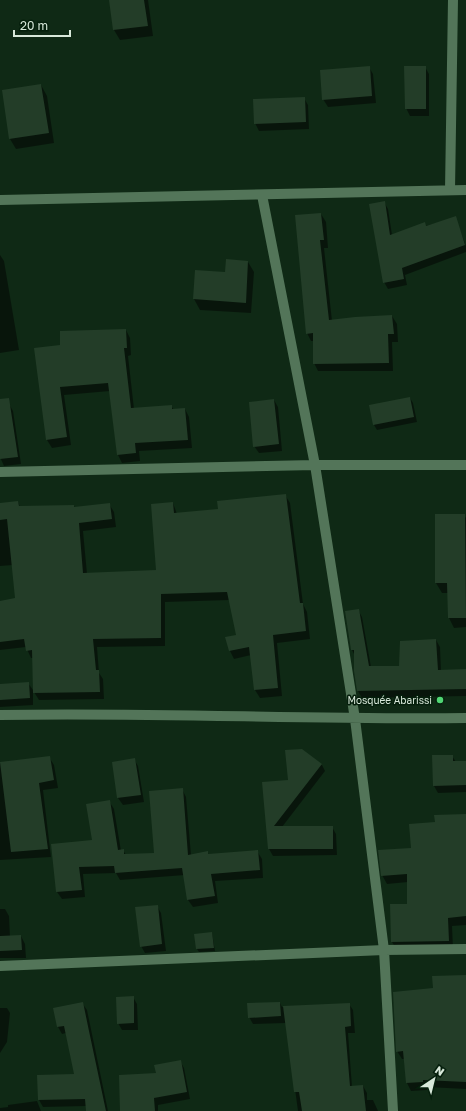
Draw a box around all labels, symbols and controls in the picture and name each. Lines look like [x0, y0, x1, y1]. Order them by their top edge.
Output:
scale bar [14, 12, 70, 38]
text: 20 m [20, 18, 48, 33]
place label: Mosquée Abarissi [347, 694, 432, 706]
marker: Mosquée Abarissi [435, 695, 445, 705]
north arrow [414, 1059, 454, 1099]
text: N [433, 1063, 447, 1078]

